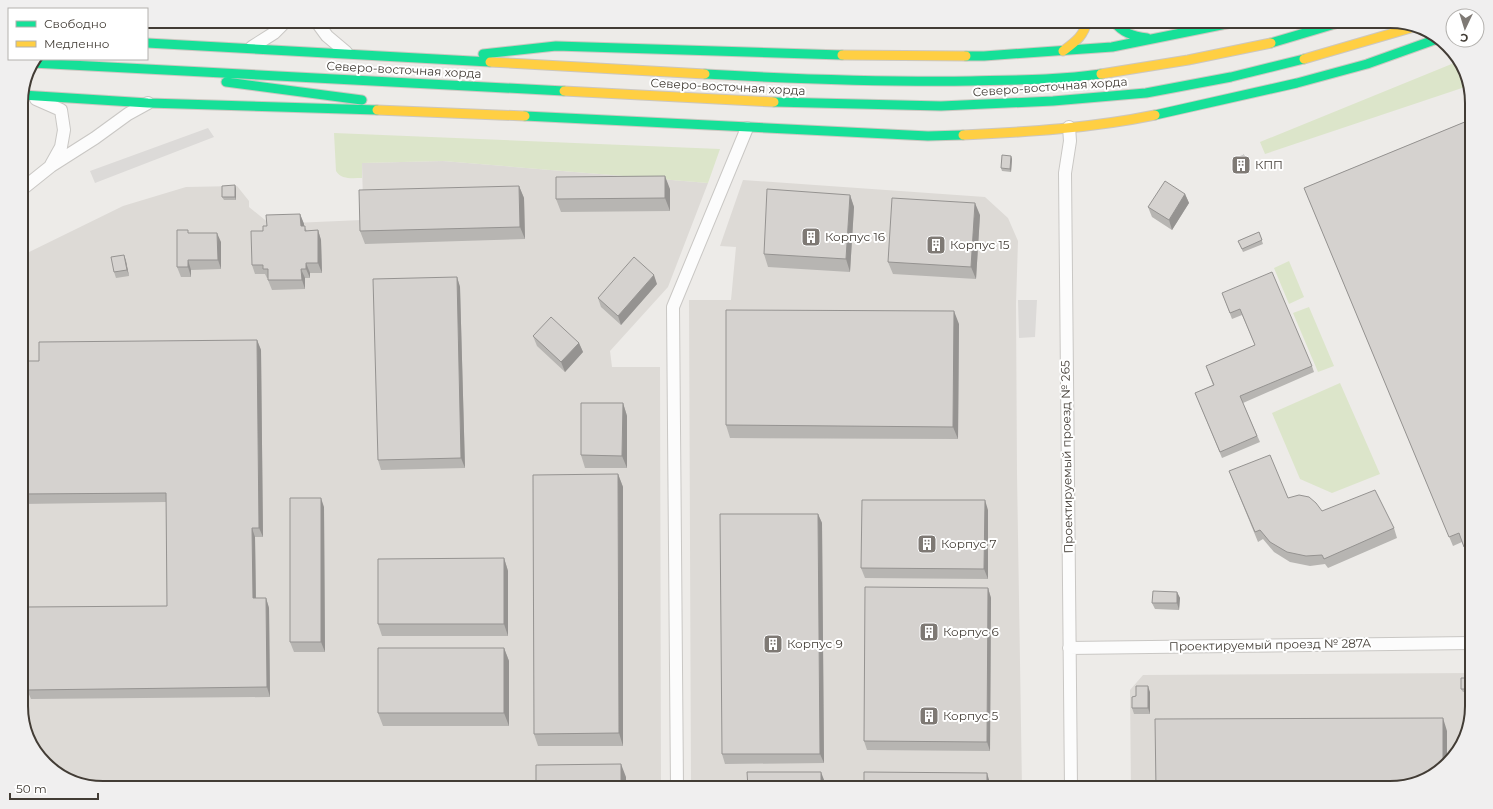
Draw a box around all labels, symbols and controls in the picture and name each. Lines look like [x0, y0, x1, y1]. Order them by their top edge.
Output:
legend [8, 8, 148, 60]
north arrow [1445, 8, 1485, 48]
text: Свободно [44, 16, 107, 31]
text: С [1460, 31, 1469, 45]
text: Медленно [44, 36, 110, 51]
street label: Северо-восточная хорда [326, 58, 482, 81]
street label: Северо-восточная хорда [972, 74, 1128, 99]
street label: Северо-восточная хорда [650, 75, 806, 98]
building icon: КПП [1230, 154, 1252, 176]
place label: КПП [1255, 157, 1283, 172]
building icon: Корпус 16 [800, 226, 822, 248]
place label: Корпус 16 [825, 229, 885, 244]
building icon: Корпус 15 [925, 234, 947, 256]
place label: Корпус 15 [950, 237, 1010, 252]
street label: Проектируемый проезд № 265 [1057, 360, 1076, 554]
building icon: Корпус 7 [916, 533, 938, 555]
place label: Корпус 7 [941, 536, 997, 551]
building icon: Корпус 6 [918, 621, 940, 643]
place label: Корпус 6 [943, 624, 999, 639]
building icon: Корпус 9 [762, 633, 784, 655]
street label: Проектируемый проезд № 287А [1169, 635, 1371, 654]
place label: Корпус 9 [787, 636, 843, 651]
building icon: Корпус 5 [918, 705, 940, 727]
place label: Корпус 5 [943, 708, 998, 723]
scale bar [10, 775, 98, 801]
text: 50 m [16, 781, 47, 796]

